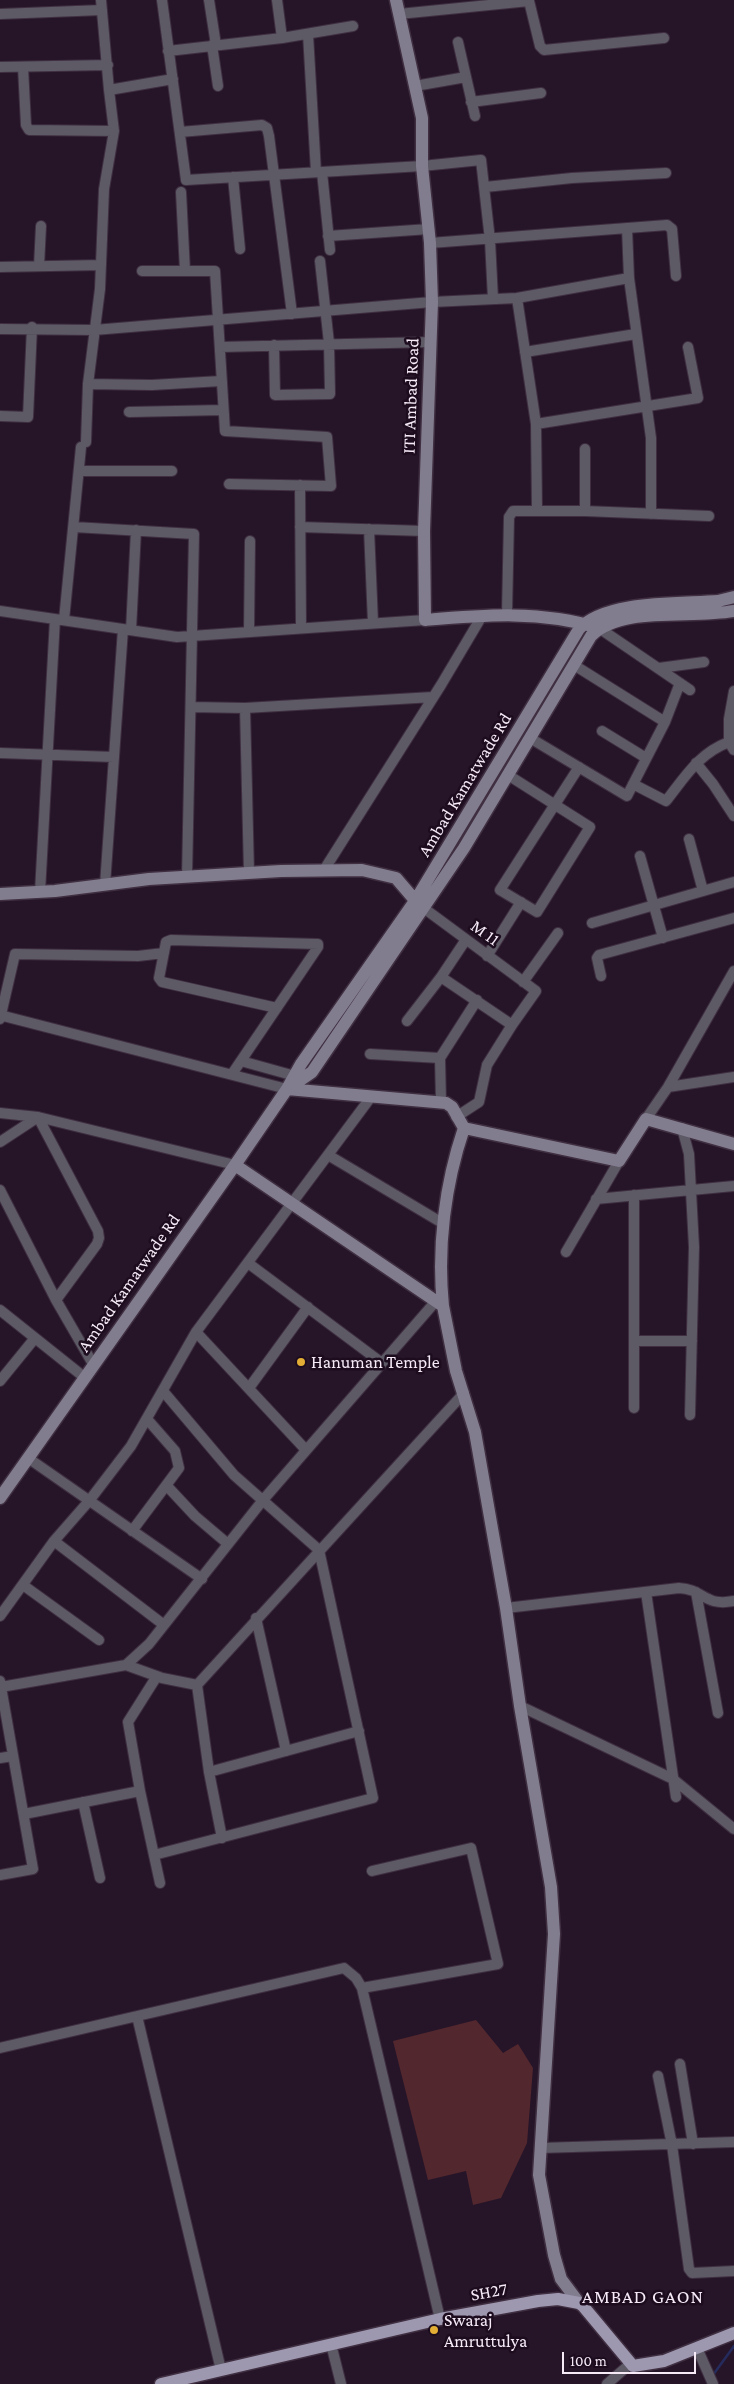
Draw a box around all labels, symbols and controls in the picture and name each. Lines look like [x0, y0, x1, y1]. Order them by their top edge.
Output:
street label: ITI Ambad Road [398, 338, 424, 454]
street label: Ambad Kamatwade Rd [414, 709, 516, 861]
street label: M 11 [466, 915, 504, 951]
street label: Ambad Kamatwade Rd [73, 1210, 185, 1356]
place label: Hanuman Temple [311, 1351, 440, 1373]
marker: Hanuman Temple [295, 1356, 307, 1368]
street label: SH27 [469, 2278, 509, 2306]
district label: AMBAD GAON [581, 2286, 705, 2308]
place label: Swaraj Amruttulya [444, 2309, 527, 2352]
marker: Swaraj Amruttulya [428, 2324, 440, 2336]
scale bar [564, 2342, 698, 2374]
text: 100 m [570, 2353, 607, 2369]

